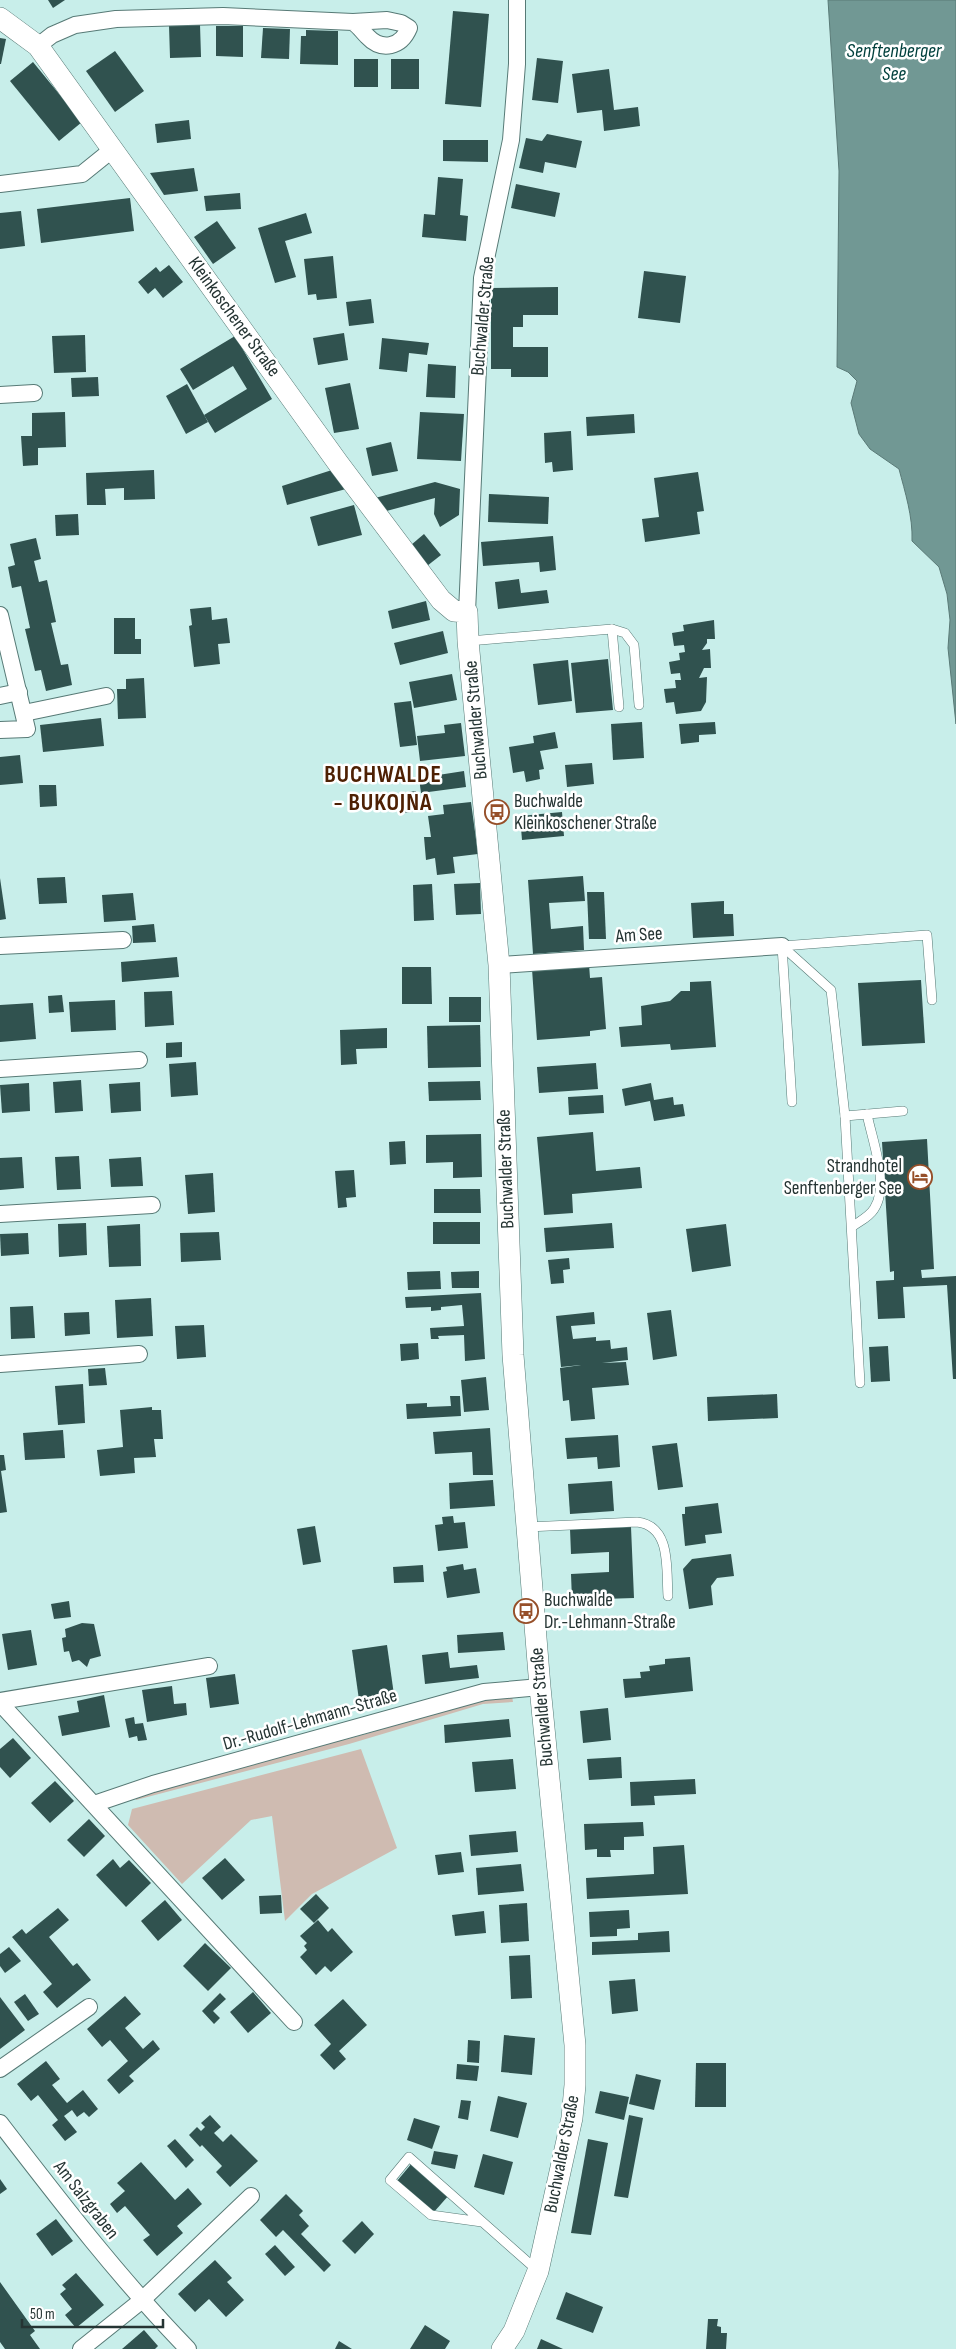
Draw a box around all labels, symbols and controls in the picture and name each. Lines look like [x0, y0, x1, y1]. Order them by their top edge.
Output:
water label: Senftenberger See [847, 39, 943, 86]
street label: Kleinkoschener Straße [183, 252, 285, 382]
street label: Buchwalder Straße [466, 256, 500, 376]
street label: Buchwalder Straße [459, 660, 493, 780]
district label: BUCHWALDE - BUKOJNA [324, 760, 442, 817]
place label: Buchwalde Kleinkoschener Straße [514, 790, 657, 835]
bus stop icon: Buchwalde Kleinkoschener Straße [484, 799, 510, 825]
street label: Am See [614, 922, 663, 948]
street label: Buchwalder Straße [492, 1109, 520, 1229]
place label: Strandhotel Senftenberger See [784, 1155, 902, 1200]
hotel icon: Strandhotel Senftenberger See [907, 1164, 933, 1190]
place label: Buchwalde Dr.-Lehmann-Straße [544, 1589, 676, 1634]
bus stop icon: Buchwalde Dr.-Lehmann-Straße [513, 1598, 539, 1624]
street label: Buchwalder Straße [525, 1647, 559, 1767]
street label: Dr.-Rudolf-Lehmann-Straße [220, 1684, 400, 1756]
street label: Buchwalder Straße [539, 2093, 585, 2215]
street label: Am Salzgraben [48, 2155, 124, 2244]
scale bar [22, 2296, 164, 2328]
text: 50 m [30, 2305, 55, 2324]

